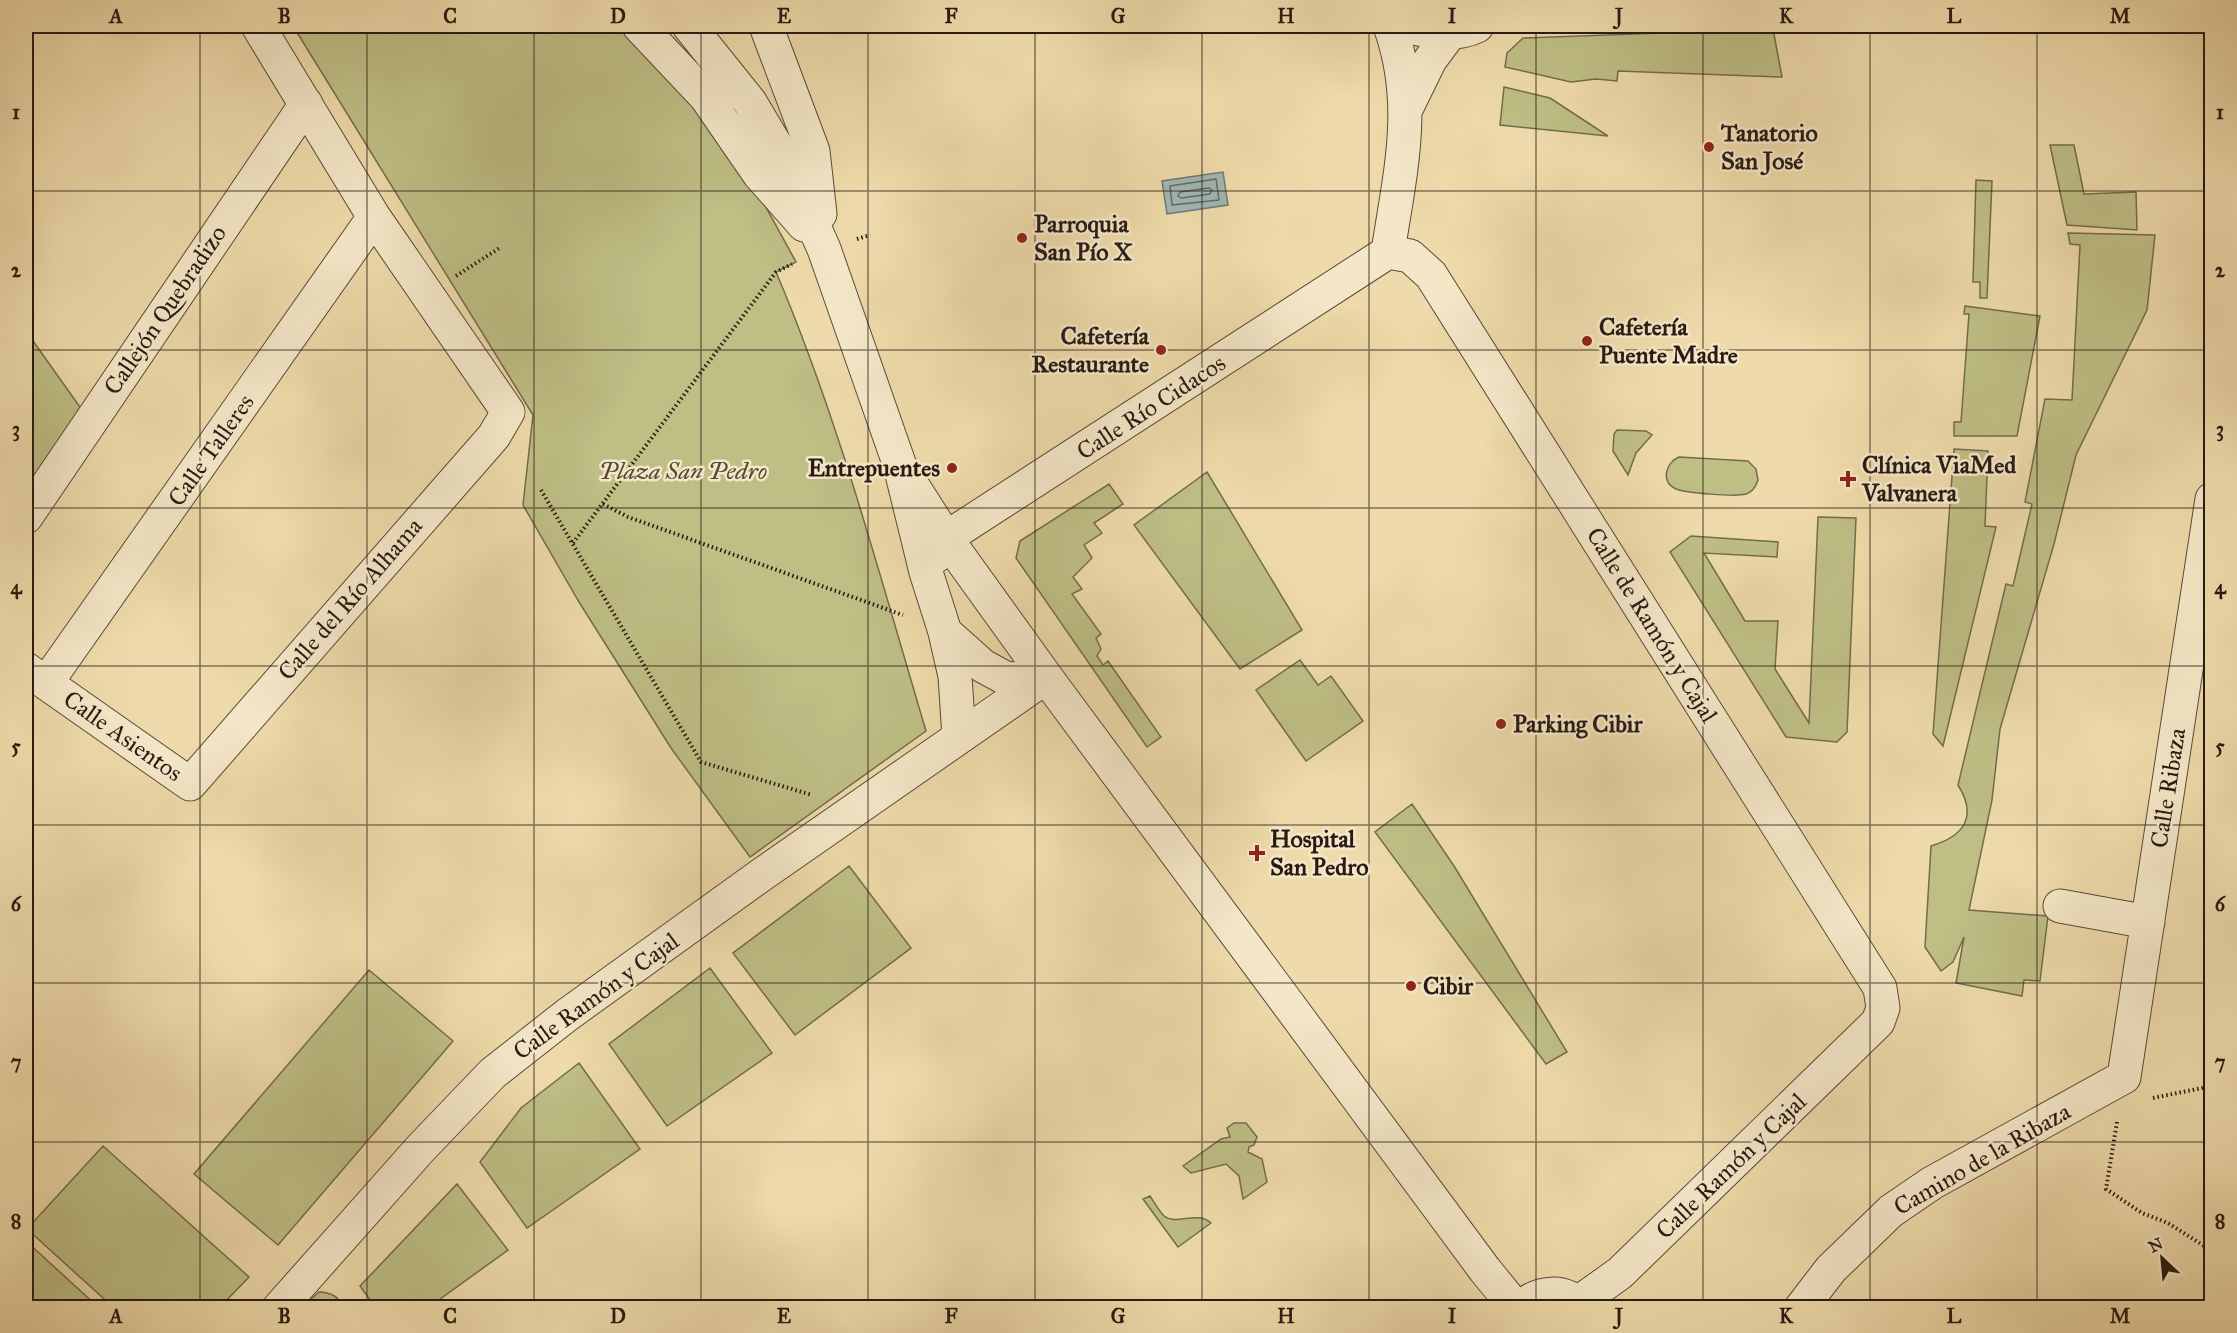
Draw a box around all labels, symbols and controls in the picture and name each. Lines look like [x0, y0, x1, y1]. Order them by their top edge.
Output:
text: A [107, 4, 123, 28]
text: B [277, 4, 291, 28]
text: C [443, 4, 457, 28]
text: D [610, 4, 626, 28]
text: E [777, 4, 792, 28]
text: F [944, 4, 958, 28]
text: G [1111, 4, 1126, 28]
text: H [1277, 4, 1295, 28]
text: I [1448, 4, 1457, 28]
text: J [1612, 4, 1624, 30]
text: K [1779, 4, 1794, 28]
text: L [1947, 4, 1962, 28]
text: M [2110, 4, 2131, 28]
text: 1 [12, 100, 20, 124]
text: 1 [2216, 100, 2224, 124]
place label: Tanatorio San José [1720, 118, 1818, 176]
marker: Tanatorio San José [1702, 140, 1716, 154]
place label: Parroquia San Pío X [1034, 209, 1133, 267]
street label: Callejón Quebradizo [97, 219, 233, 401]
marker: Parroquia San Pío X [1015, 231, 1029, 245]
text: 2 [11, 258, 22, 282]
text: 2 [2215, 258, 2226, 282]
place label: Cafetería Puente Madre [1599, 312, 1738, 370]
place label: Cafetería Restaurante [1032, 321, 1150, 379]
marker: Cafetería Puente Madre [1580, 334, 1594, 348]
marker: Cafetería Restaurante [1154, 343, 1168, 357]
street label: Calle Río Cidacos [1071, 348, 1231, 466]
street label: Calle Talleres [161, 388, 261, 512]
text: 3 [12, 417, 20, 442]
text: 3 [2216, 417, 2224, 442]
place label: Clínica ViaMed Valvanera [1861, 450, 2017, 508]
place label: Entrepuentes [808, 453, 940, 483]
park label: Plaza San Pedro [599, 456, 767, 486]
marker: Entrepuentes [945, 461, 959, 475]
marker: Clínica ViaMed Valvanera [1839, 470, 1857, 488]
street label: Calle del Río Alhama [271, 511, 429, 686]
street label: Calle de Ramón y Cajal [1580, 522, 1725, 729]
text: 4 [10, 575, 22, 600]
text: 4 [2214, 575, 2226, 600]
street label: Calle Asientos [58, 684, 188, 788]
place label: Parking Cibir [1513, 709, 1643, 739]
marker: Parking Cibir [1494, 717, 1508, 731]
street label: Calle Ribaza [2144, 725, 2192, 850]
text: 5 [11, 734, 21, 758]
text: 5 [2215, 734, 2225, 758]
place label: Hospital San Pedro [1270, 824, 1368, 882]
marker: Hospital San Pedro [1248, 844, 1266, 862]
text: 6 [11, 892, 23, 916]
text: 6 [2215, 892, 2227, 916]
street label: Calle Ramón y Cajal [507, 926, 685, 1066]
place label: Cibir [1423, 971, 1474, 1001]
marker: Cibir [1404, 979, 1418, 993]
text: 7 [11, 1050, 22, 1074]
text: 7 [2215, 1050, 2226, 1074]
street label: Calle Ramón y Cajal [1650, 1086, 1813, 1245]
street label: Camino de la Ribaza [1888, 1096, 2076, 1222]
text: 8 [11, 1209, 21, 1233]
text: 8 [2215, 1209, 2225, 1233]
north arrow [2132, 1228, 2192, 1288]
text: N [2145, 1233, 2166, 1256]
text: A [107, 1304, 123, 1328]
text: B [277, 1304, 291, 1328]
text: C [443, 1304, 457, 1328]
text: D [610, 1304, 626, 1328]
text: E [777, 1304, 792, 1328]
text: F [944, 1304, 958, 1328]
text: G [1111, 1304, 1126, 1328]
text: H [1277, 1304, 1295, 1328]
text: I [1448, 1304, 1457, 1328]
text: J [1612, 1304, 1624, 1330]
text: K [1779, 1304, 1794, 1328]
text: L [1947, 1304, 1962, 1328]
text: M [2110, 1304, 2131, 1328]

